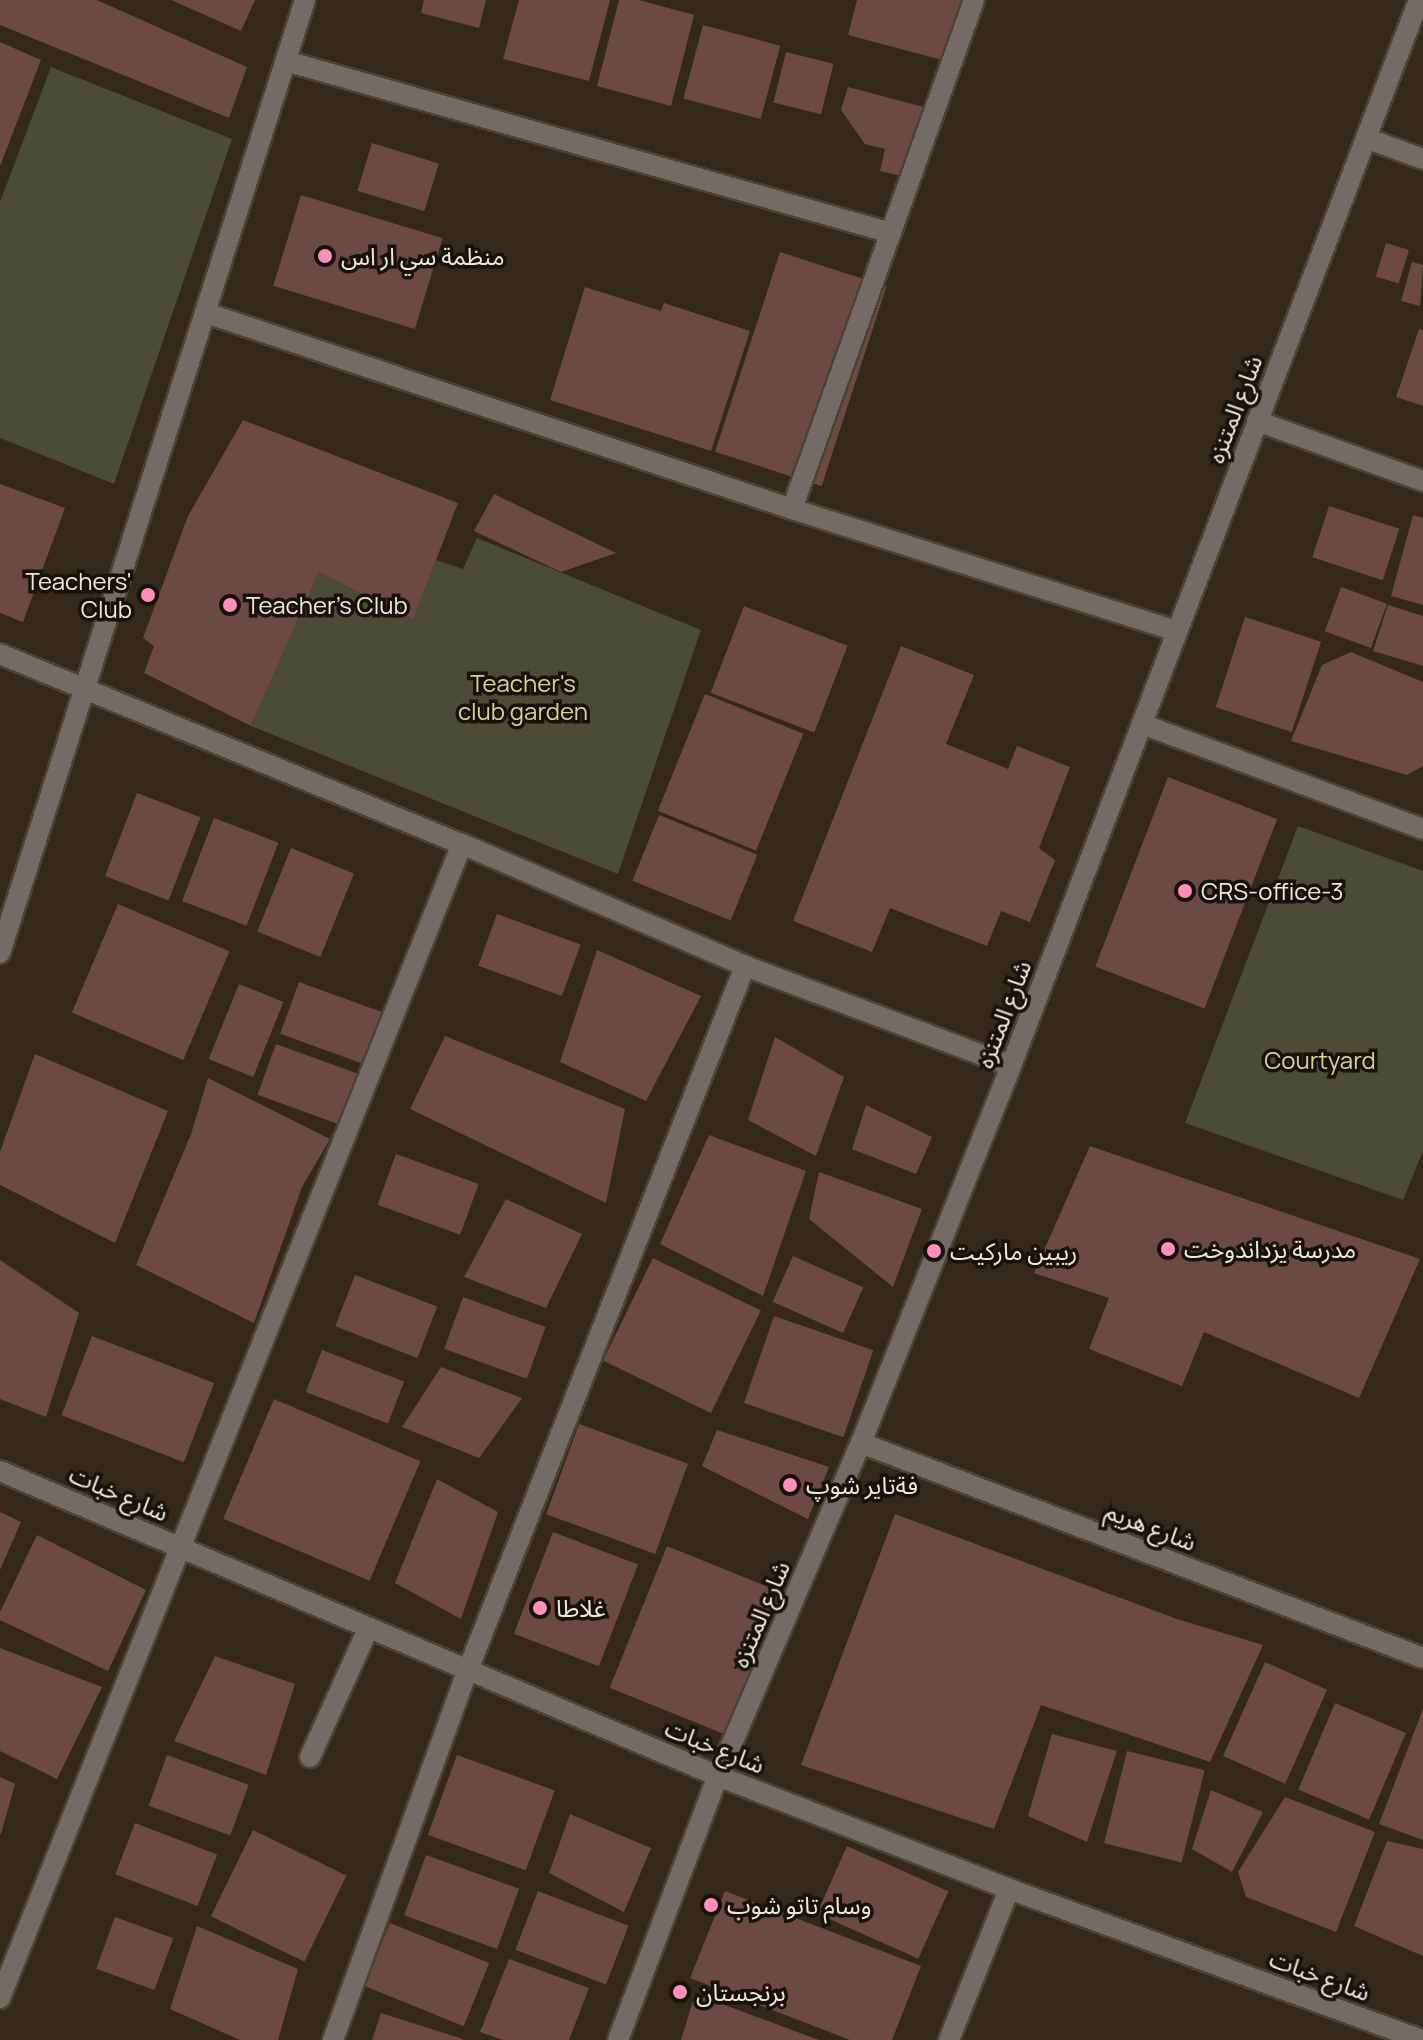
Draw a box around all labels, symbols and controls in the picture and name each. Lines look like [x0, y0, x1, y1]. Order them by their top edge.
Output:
place label: منظمة سي ار اس [341, 242, 505, 270]
marker: منظمة سي ار اس [316, 247, 334, 265]
street label: شارع المتنزه [1200, 351, 1268, 467]
place label: Teachers' Club [26, 567, 132, 623]
marker: Teachers' Club [139, 586, 157, 604]
place label: Teacher's Club [246, 591, 408, 619]
marker: Teacher's Club [221, 596, 239, 614]
park label: Teacher's club garden [458, 669, 588, 725]
place label: CRS-office-3 [1201, 877, 1344, 905]
marker: CRS-office-3 [1176, 882, 1194, 900]
street label: شارع المتنزه [969, 956, 1037, 1072]
park label: Courtyard [1264, 1046, 1376, 1074]
place label: مدرسة يزداندوخت [1184, 1235, 1356, 1263]
place label: ريبين ماركيت [950, 1237, 1077, 1265]
marker: مدرسة يزداندوخت [1159, 1240, 1177, 1258]
marker: ريبين ماركيت [925, 1242, 943, 1260]
street label: شارع خبات [65, 1459, 173, 1527]
place label: فةتاير شوپ [806, 1471, 918, 1499]
marker: فةتاير شوپ [781, 1476, 799, 1494]
street label: شارع هريم [1102, 1496, 1200, 1556]
street label: شارع المتنزه [725, 1556, 795, 1672]
place label: غلاطا [556, 1594, 606, 1622]
marker: غلاطا [531, 1599, 549, 1617]
street label: شارع خبات [661, 1713, 769, 1779]
place label: وسام تاتو شوب [727, 1891, 871, 1919]
marker: وسام تاتو شوب [702, 1896, 720, 1914]
street label: شارع خبات [1266, 1944, 1374, 2006]
place label: برنجستان [696, 1978, 786, 2006]
marker: برنجستان [671, 1983, 689, 2001]

